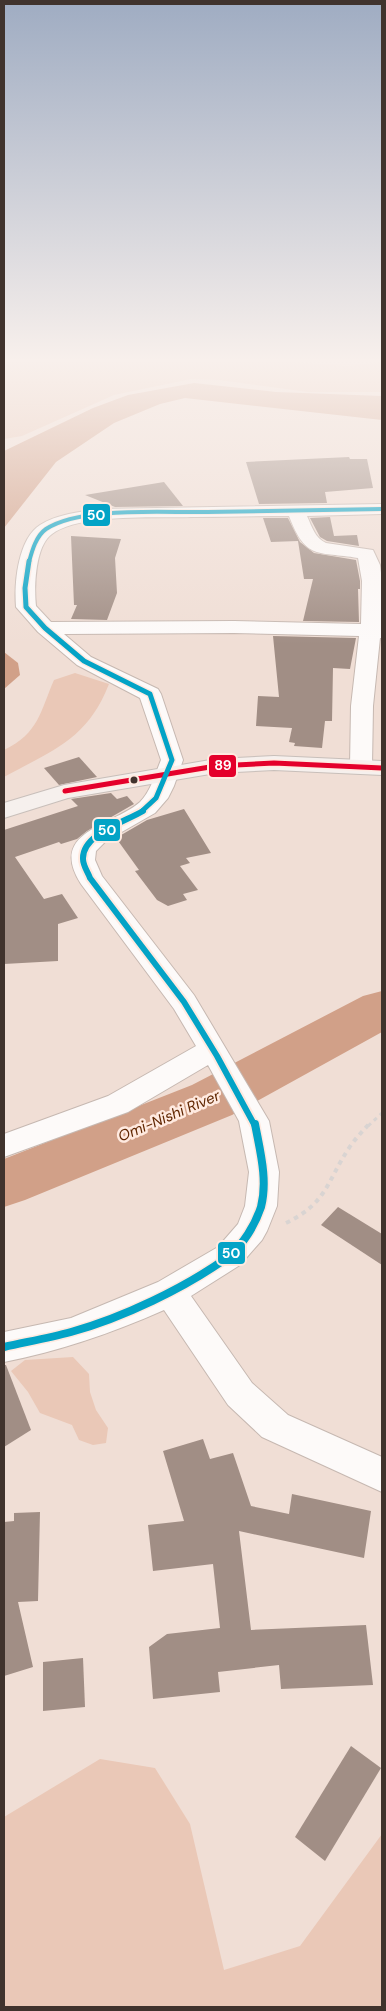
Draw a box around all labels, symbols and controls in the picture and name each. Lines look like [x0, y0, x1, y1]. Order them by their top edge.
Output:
line badge: 50 [82, 503, 111, 527]
text: 50 [87, 506, 105, 524]
line badge: 89 [208, 754, 237, 778]
text: 89 [214, 756, 232, 774]
unlabelled marker [129, 775, 139, 785]
line badge: 50 [93, 818, 121, 842]
text: 50 [98, 821, 116, 839]
water label: Omi-Nishi River [115, 1085, 223, 1146]
line badge: 50 [217, 1241, 246, 1265]
text: 50 [222, 1244, 240, 1262]

